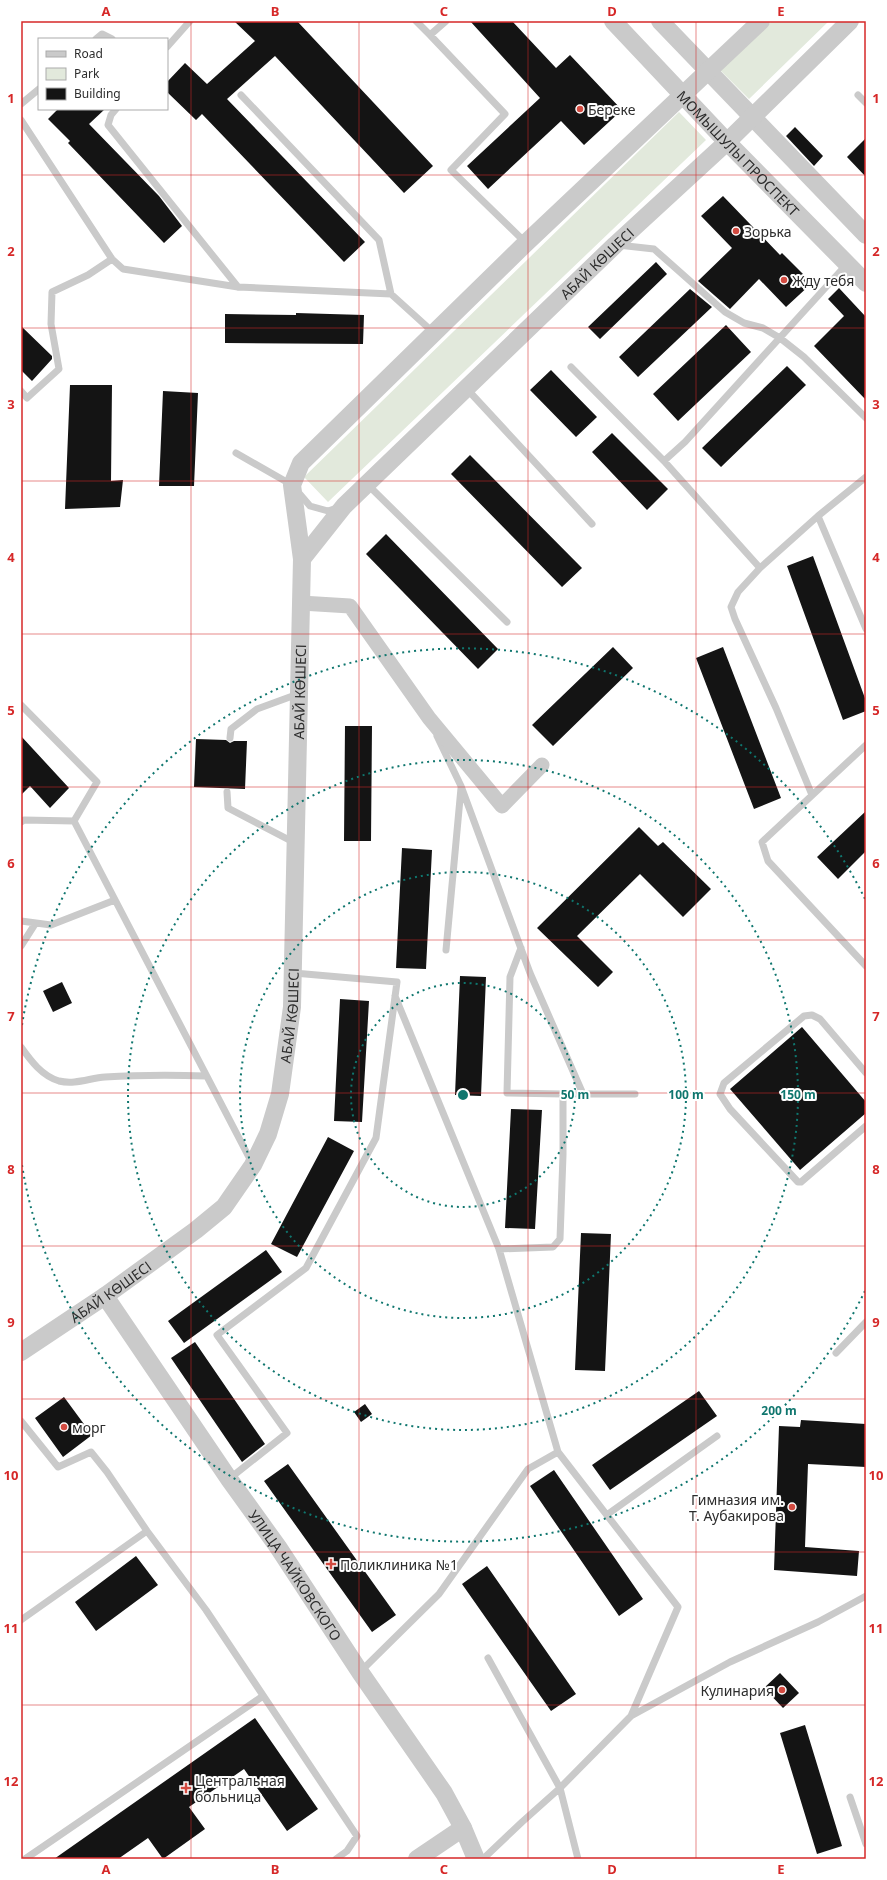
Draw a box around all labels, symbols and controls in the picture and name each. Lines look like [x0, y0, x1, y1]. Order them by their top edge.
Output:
text: A [102, 2, 111, 20]
text: B [271, 2, 279, 20]
text: C [440, 2, 448, 20]
text: D [607, 2, 617, 20]
text: E [777, 2, 785, 20]
legend [38, 38, 168, 110]
text: Road [74, 45, 103, 62]
text: Park [74, 65, 100, 82]
text: Building [74, 85, 121, 102]
street label: МОМЫШУЛЫ ПРОСПЕКТ [673, 86, 804, 220]
text: 1 [7, 89, 15, 107]
text: 1 [872, 89, 880, 107]
place label: Береке [588, 100, 636, 119]
marker: Береке [575, 104, 585, 114]
place label: Зорька [744, 222, 791, 241]
street label: АБАЙ КӨШЕСІ [555, 223, 638, 303]
marker: Зорька [731, 226, 741, 236]
text: 2 [7, 242, 15, 260]
text: 2 [872, 242, 880, 260]
place label: Жду тебя [792, 271, 854, 290]
marker: Жду тебя [779, 275, 789, 285]
text: 3 [7, 395, 15, 413]
text: 3 [872, 395, 880, 413]
text: 4 [7, 548, 15, 566]
text: 4 [872, 548, 880, 566]
street label: АБАЙ КӨШЕСІ [288, 644, 310, 740]
text: 5 [7, 701, 15, 719]
text: 5 [872, 701, 880, 719]
text: 6 [7, 854, 15, 872]
text: 6 [872, 854, 880, 872]
street label: АБАЙ КӨШЕСІ [275, 968, 302, 1064]
text: 7 [7, 1007, 15, 1025]
text: 7 [872, 1007, 880, 1025]
text: 50 m [561, 1086, 589, 1103]
text: 100 m [668, 1086, 704, 1103]
text: 150 m [780, 1086, 816, 1103]
centre of rings [456, 1088, 470, 1102]
text: 8 [7, 1160, 15, 1178]
text: 8 [872, 1160, 880, 1178]
street label: АБАЙ КӨШЕСІ [66, 1256, 155, 1326]
text: 9 [7, 1313, 15, 1331]
text: 9 [872, 1313, 880, 1331]
text: 200 m [761, 1402, 797, 1419]
place label: морг [72, 1418, 106, 1437]
marker: морг [59, 1422, 69, 1432]
text: 10 [4, 1466, 18, 1484]
text: 10 [869, 1466, 883, 1484]
place label: Гимназия им. Т. Аубакирова [689, 1490, 784, 1525]
marker: Гимназия им. Т. Аубакирова [787, 1502, 797, 1512]
street label: УЛИЦА ЧАЙКОВСКОГО [245, 1506, 346, 1644]
place label: Поликлиника №1 [340, 1555, 458, 1574]
marker: Поликлиника №1 [325, 1558, 337, 1570]
text: 11 [4, 1619, 18, 1637]
text: 11 [869, 1619, 883, 1637]
place label: Кулинария [700, 1681, 774, 1700]
marker: Кулинария [777, 1685, 787, 1695]
place label: Центральная больница [195, 1771, 285, 1806]
text: 12 [4, 1772, 18, 1790]
text: 12 [869, 1772, 883, 1790]
marker: Центральная больница [180, 1782, 192, 1794]
text: A [102, 1860, 111, 1878]
text: B [271, 1860, 279, 1878]
text: C [440, 1860, 448, 1878]
text: D [607, 1860, 617, 1878]
text: E [777, 1860, 785, 1878]

